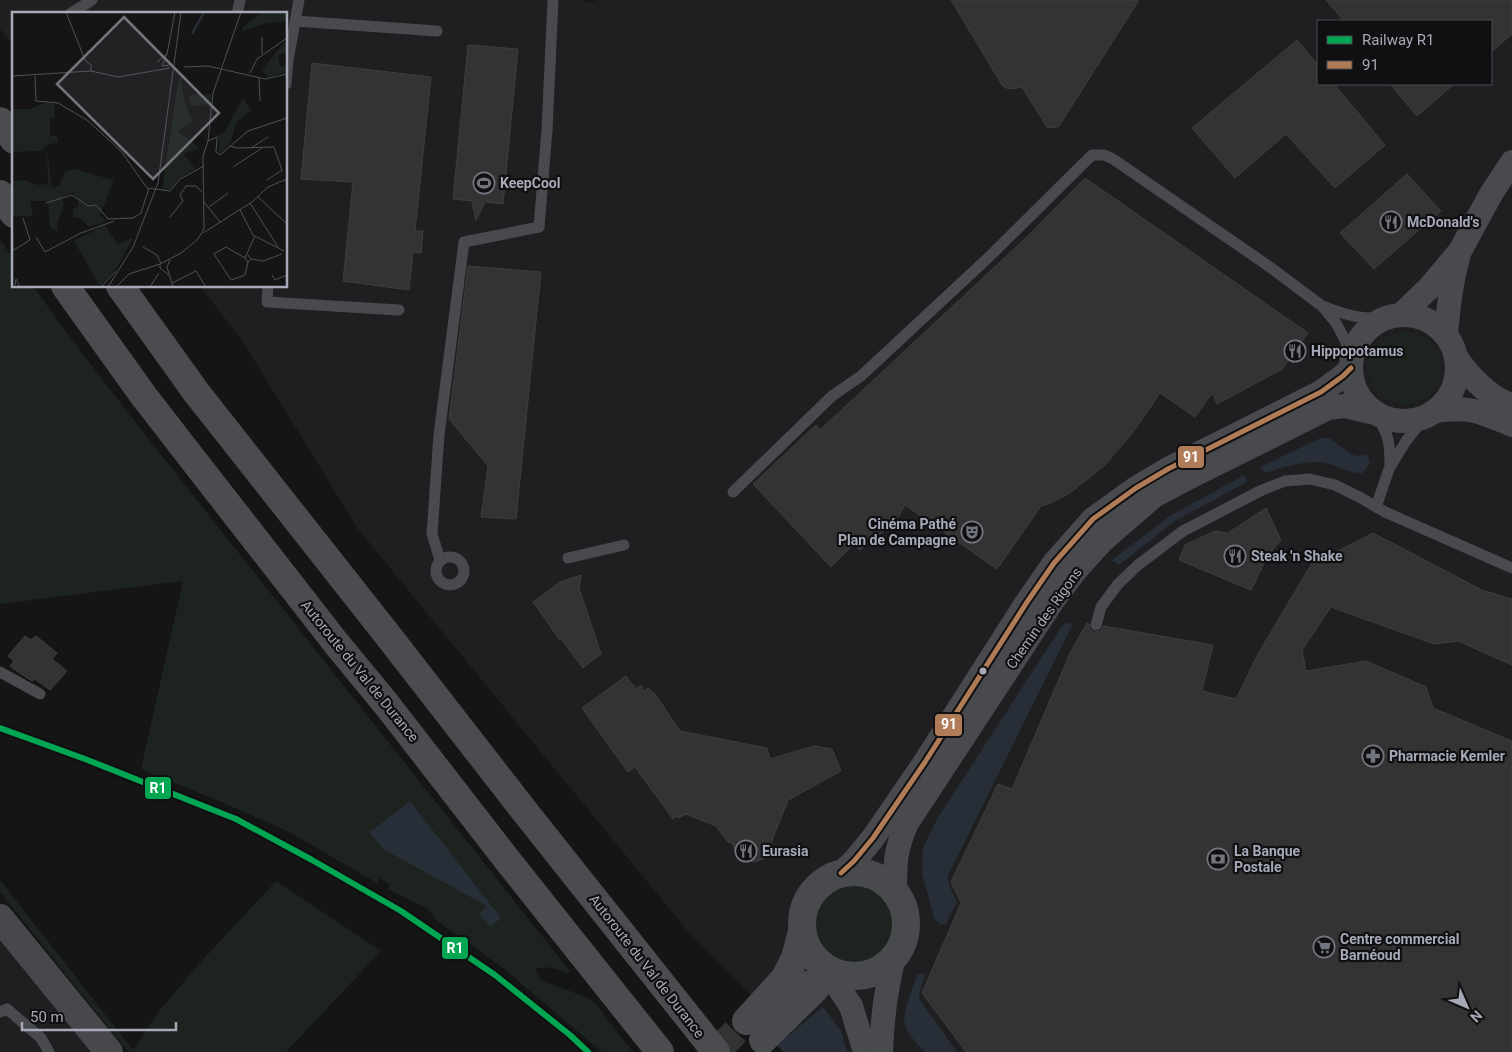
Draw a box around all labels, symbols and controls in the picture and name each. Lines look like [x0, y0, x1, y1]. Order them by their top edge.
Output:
inset map [12, 12, 288, 288]
legend [1317, 20, 1492, 85]
text: Railway R1 [1362, 31, 1435, 49]
text: 91 [1362, 56, 1379, 74]
sports icon: KeepCool [472, 171, 496, 195]
place label: KeepCool [500, 175, 560, 191]
restaurant icon: McDonald's [1379, 210, 1403, 234]
place label: McDonald's [1407, 214, 1479, 230]
restaurant icon: Hippopotamus [1283, 339, 1307, 363]
place label: Hippopotamus [1311, 343, 1403, 359]
line badge: 91 [1177, 445, 1205, 469]
text: 91 [1183, 449, 1199, 465]
place label: Cinéma Pathé Plan de Campagne [838, 516, 956, 548]
theatre icon: Cinéma Pathé Plan de Campagne [960, 520, 984, 544]
restaurant icon: Steak 'n Shake [1223, 544, 1247, 568]
place label: Steak 'n Shake [1251, 548, 1343, 564]
street label: Chemin des Rigons [1003, 564, 1085, 672]
street label: Autoroute du Val de Durance [298, 597, 422, 745]
unlabelled marker [978, 666, 988, 676]
line badge: 91 [934, 713, 963, 737]
text: 91 [941, 716, 957, 732]
pharmacy icon: Pharmacie Kemler [1361, 744, 1385, 768]
place label: Pharmacie Kemler [1389, 748, 1505, 764]
line badge: R1 [144, 776, 172, 800]
text: R1 [149, 780, 167, 796]
restaurant icon: Eurasia [734, 839, 758, 863]
place label: Eurasia [762, 843, 809, 859]
place label: La Banque Postale [1234, 843, 1301, 875]
bank icon: La Banque Postale [1206, 847, 1230, 871]
street label: Autoroute du Val de Durance [586, 891, 708, 1041]
place label: Centre commercial Barnéoud [1340, 931, 1460, 963]
supermarket icon: Centre commercial Barnéoud [1312, 935, 1336, 959]
line badge: R1 [441, 936, 469, 960]
text: R1 [446, 940, 464, 956]
north arrow [1442, 982, 1492, 1032]
scale bar [22, 1000, 176, 1032]
text: N [1467, 1007, 1485, 1025]
text: 50 m [30, 1008, 64, 1026]

